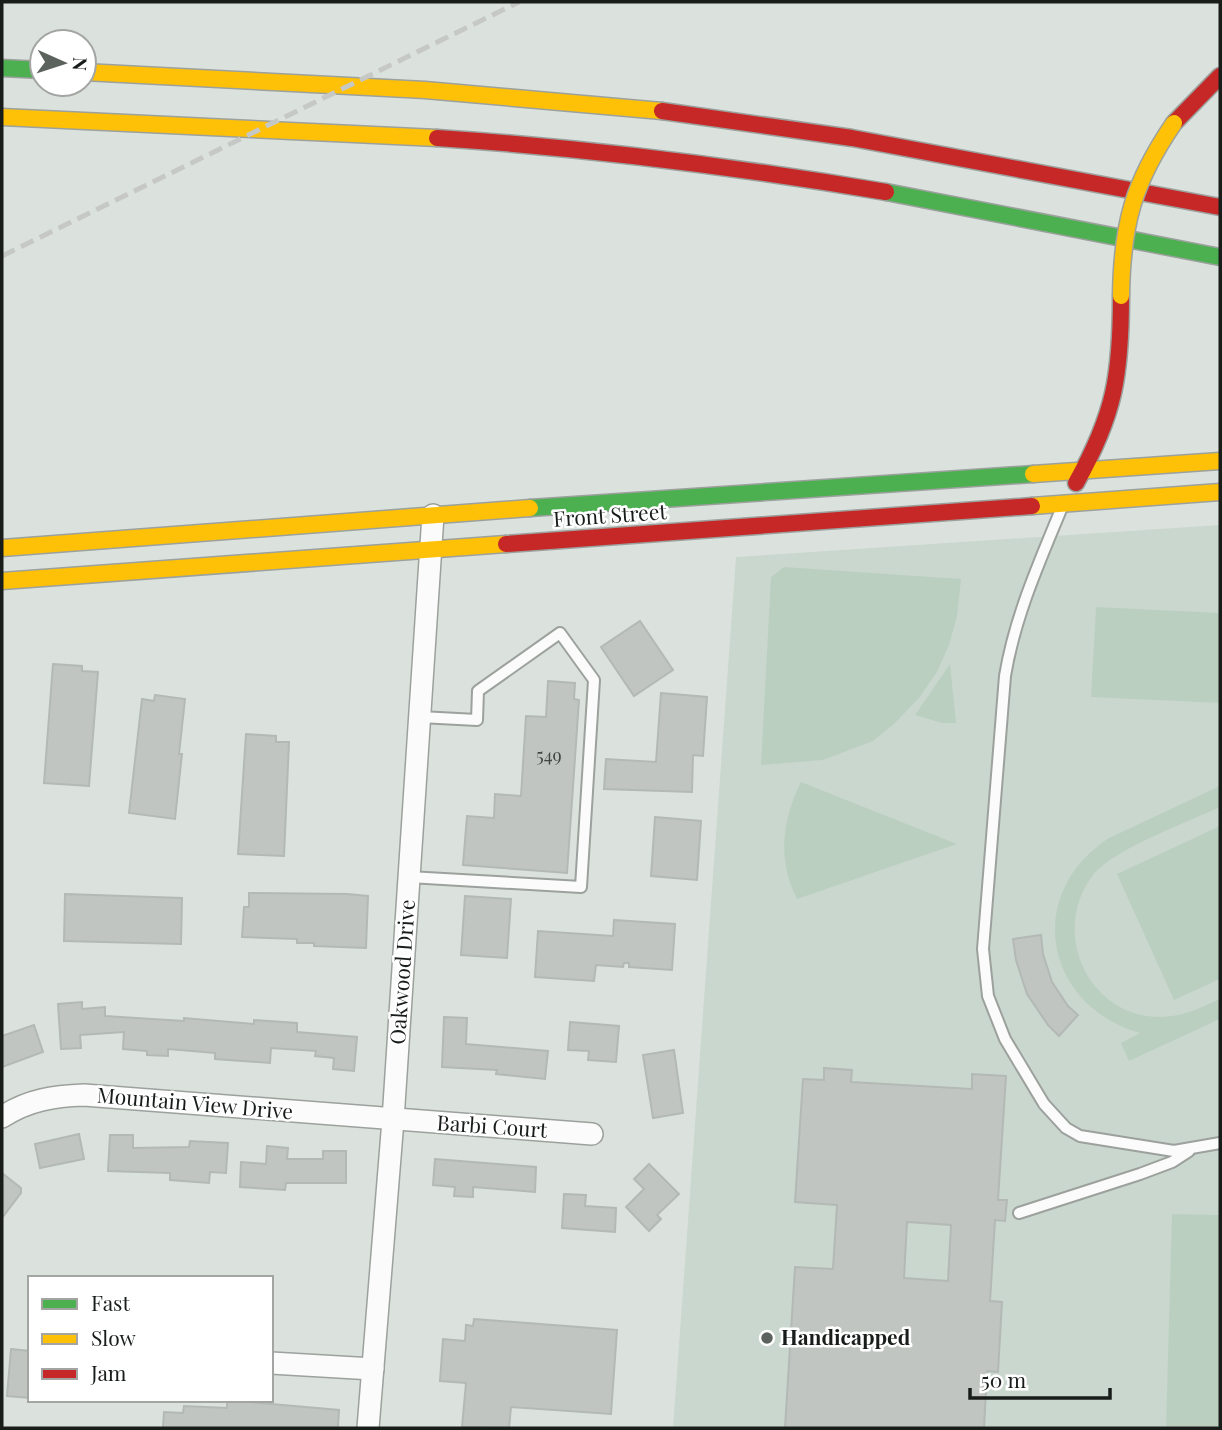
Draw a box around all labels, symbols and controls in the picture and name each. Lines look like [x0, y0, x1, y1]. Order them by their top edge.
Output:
north arrow [28, 28, 98, 98]
text: N [68, 56, 94, 72]
street label: Front Street [552, 496, 668, 532]
house number: 549 [536, 743, 562, 767]
street label: Oakwood Drive [382, 898, 420, 1045]
street label: Mountain View Drive [96, 1079, 294, 1125]
street label: Barbi Court [436, 1107, 549, 1143]
legend [28, 1276, 273, 1402]
text: Fast [91, 1288, 130, 1316]
place label: Handicapped [781, 1322, 911, 1350]
text: Slow [91, 1323, 136, 1351]
marker: Handicapped [759, 1330, 775, 1346]
scale bar [970, 1356, 1110, 1400]
text: Jam [90, 1358, 127, 1386]
text: 50 m [981, 1365, 1027, 1393]

